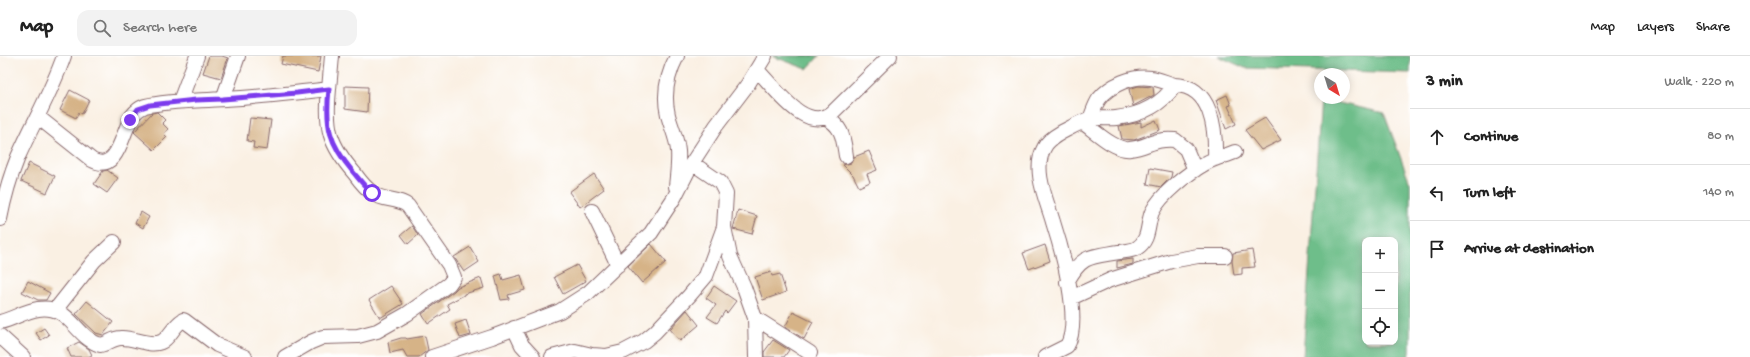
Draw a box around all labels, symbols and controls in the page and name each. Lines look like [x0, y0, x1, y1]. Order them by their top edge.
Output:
search box [77, 10, 357, 46]
text: Map [20, 16, 53, 39]
icon: search [91, 17, 113, 39]
text: Search here [123, 19, 197, 37]
text: Map [1591, 19, 1615, 36]
text: Layers [1637, 19, 1674, 36]
text: Share [1696, 19, 1730, 36]
north arrow [1314, 68, 1350, 104]
text: 3 min [1426, 72, 1463, 92]
text: Walk · 220 m [1664, 75, 1734, 90]
route end [121, 111, 139, 129]
icon: ahead [1426, 126, 1448, 148]
text: Continue [1464, 128, 1518, 146]
text: 80 m [1707, 129, 1734, 144]
icon: left [1426, 182, 1448, 204]
route start [363, 184, 381, 202]
text: Turn left [1464, 184, 1515, 202]
text: 140 m [1703, 185, 1734, 200]
map controls [1362, 237, 1398, 345]
button: + [1362, 237, 1398, 273]
icon: arrive [1426, 238, 1448, 260]
text: Arrive at destination [1464, 240, 1594, 258]
button: − [1362, 273, 1398, 309]
button: locate [1362, 309, 1398, 345]

